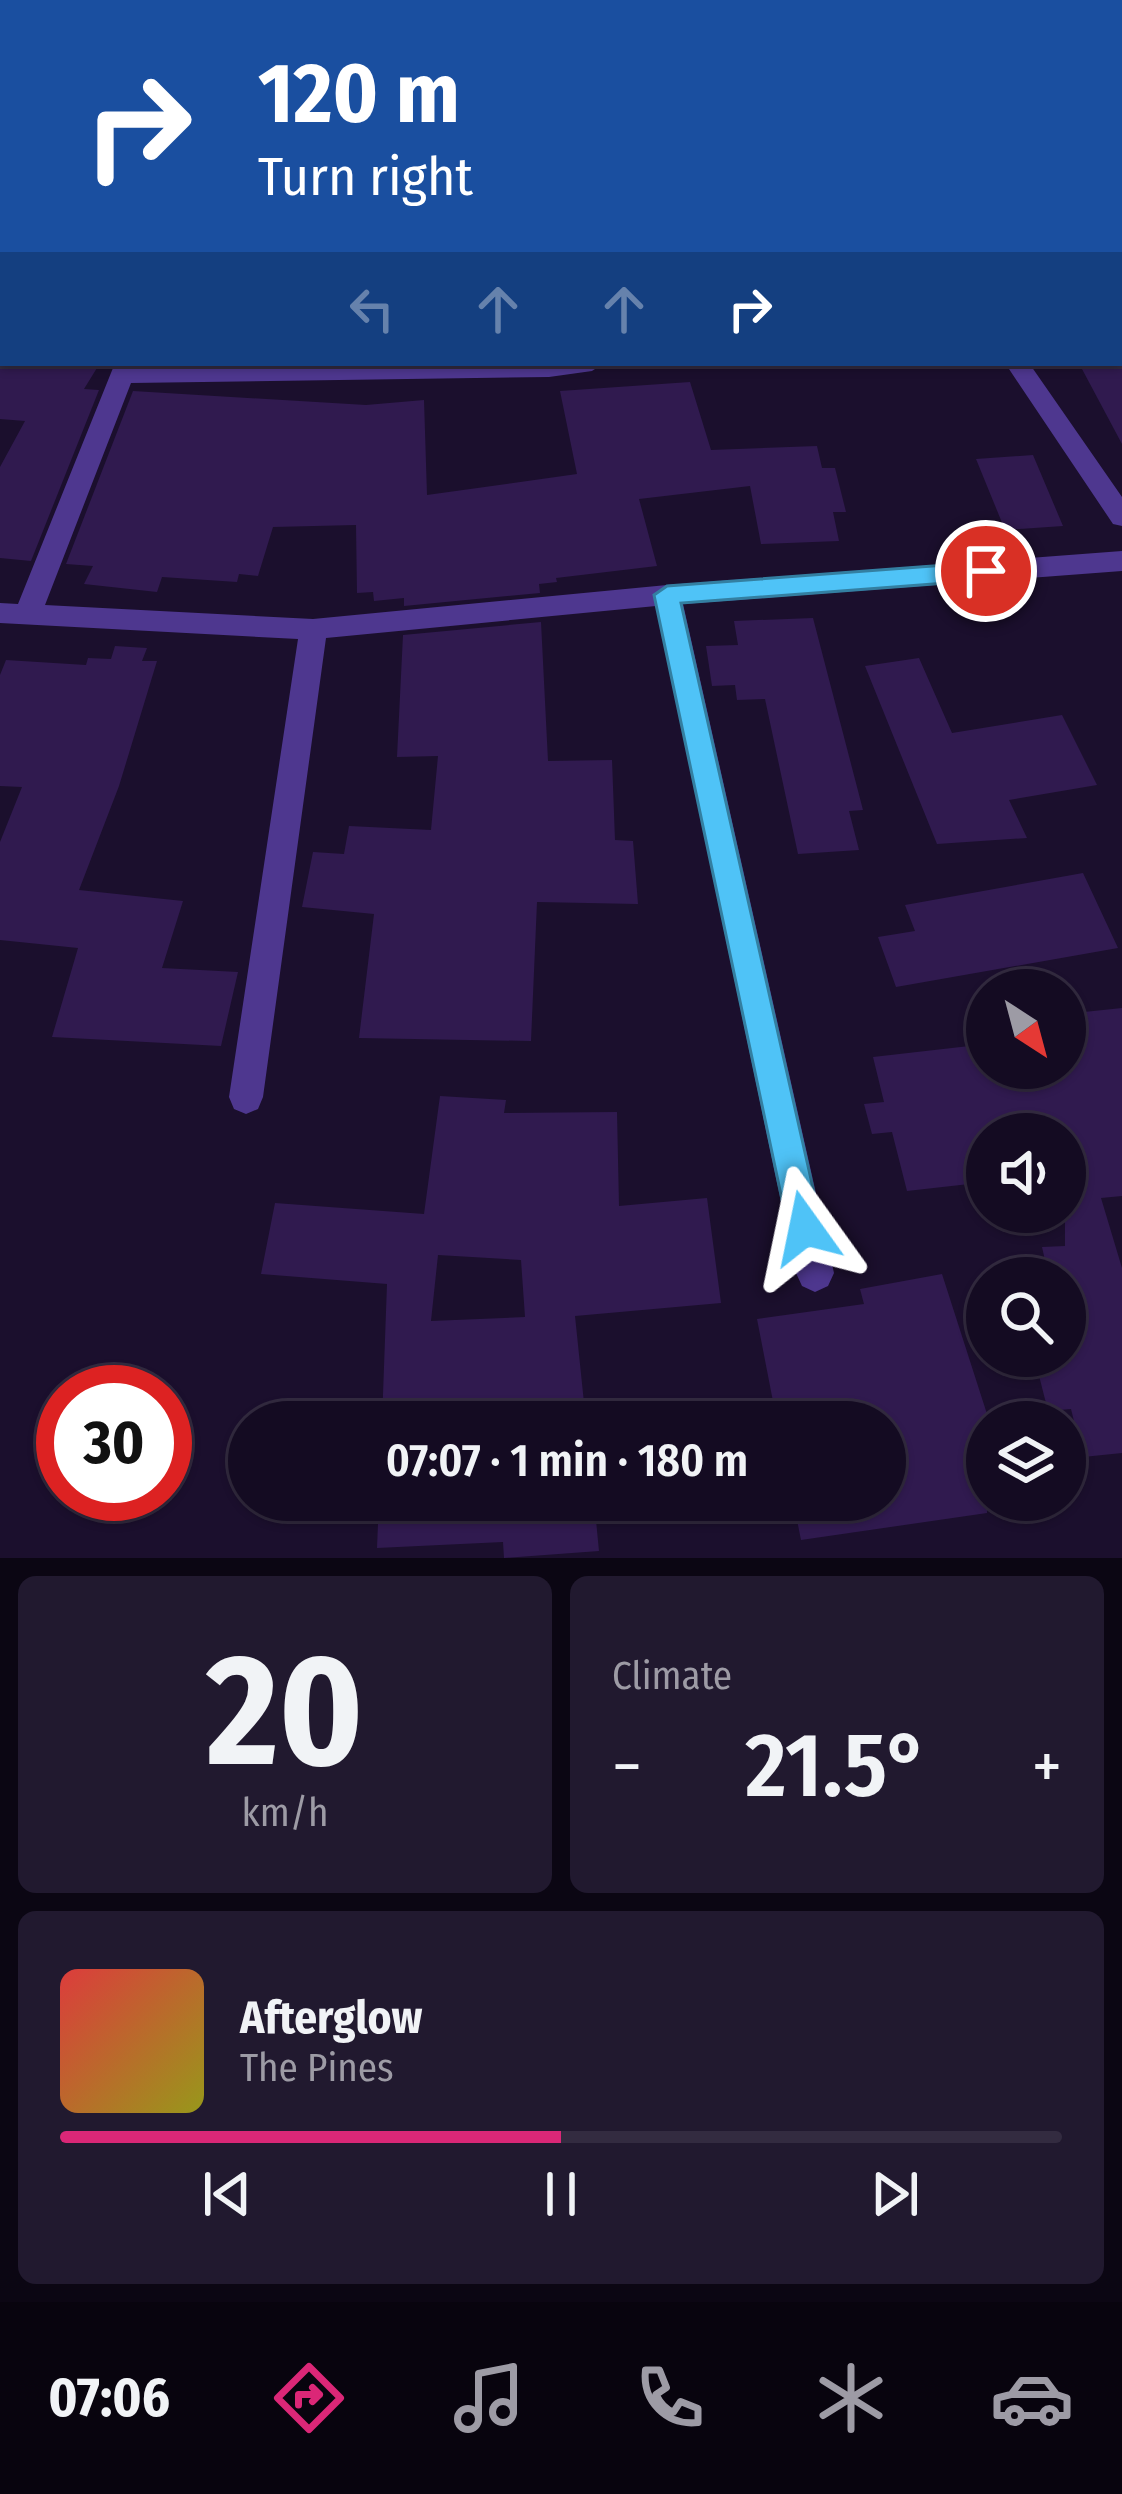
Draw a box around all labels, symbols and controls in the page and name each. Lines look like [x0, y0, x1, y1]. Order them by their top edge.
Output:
text: 120 m [258, 43, 460, 144]
icon: right [60, 48, 216, 204]
text: Turn right [258, 145, 473, 209]
icon: left [339, 276, 405, 342]
icon: ahead [465, 276, 531, 342]
icon: ahead [591, 276, 657, 342]
icon: right [717, 276, 783, 342]
pin [935, 520, 1037, 622]
icon: arrive [953, 538, 1019, 604]
north arrow [966, 969, 1086, 1089]
map controls [966, 969, 1086, 1521]
button: sound [966, 1113, 1086, 1233]
position arrow [742, 1165, 868, 1291]
button: search [966, 1257, 1086, 1377]
speed limit sign: 30 [36, 1365, 192, 1521]
button: layers [966, 1401, 1086, 1521]
text: 07:07 · 1 min · 180 m [386, 1434, 748, 1488]
text: 20 [206, 1618, 364, 1805]
text: Climate [612, 1653, 732, 1699]
text: 21.5° [745, 1712, 928, 1820]
text: − [612, 1727, 642, 1806]
text: + [1032, 1727, 1062, 1806]
text: km/h [242, 1790, 328, 1836]
text: Afterglow [240, 1991, 422, 2045]
text: The Pines [240, 2045, 394, 2091]
icon: previous [194, 2161, 260, 2227]
icon: pause [528, 2161, 594, 2227]
icon: next [862, 2161, 928, 2227]
icon: directions [267, 2356, 351, 2440]
icon: music [447, 2356, 531, 2440]
icon: phone [628, 2356, 712, 2440]
icon: climate [809, 2356, 893, 2440]
icon: car [990, 2356, 1074, 2440]
text: 07:06 [48, 2366, 170, 2430]

